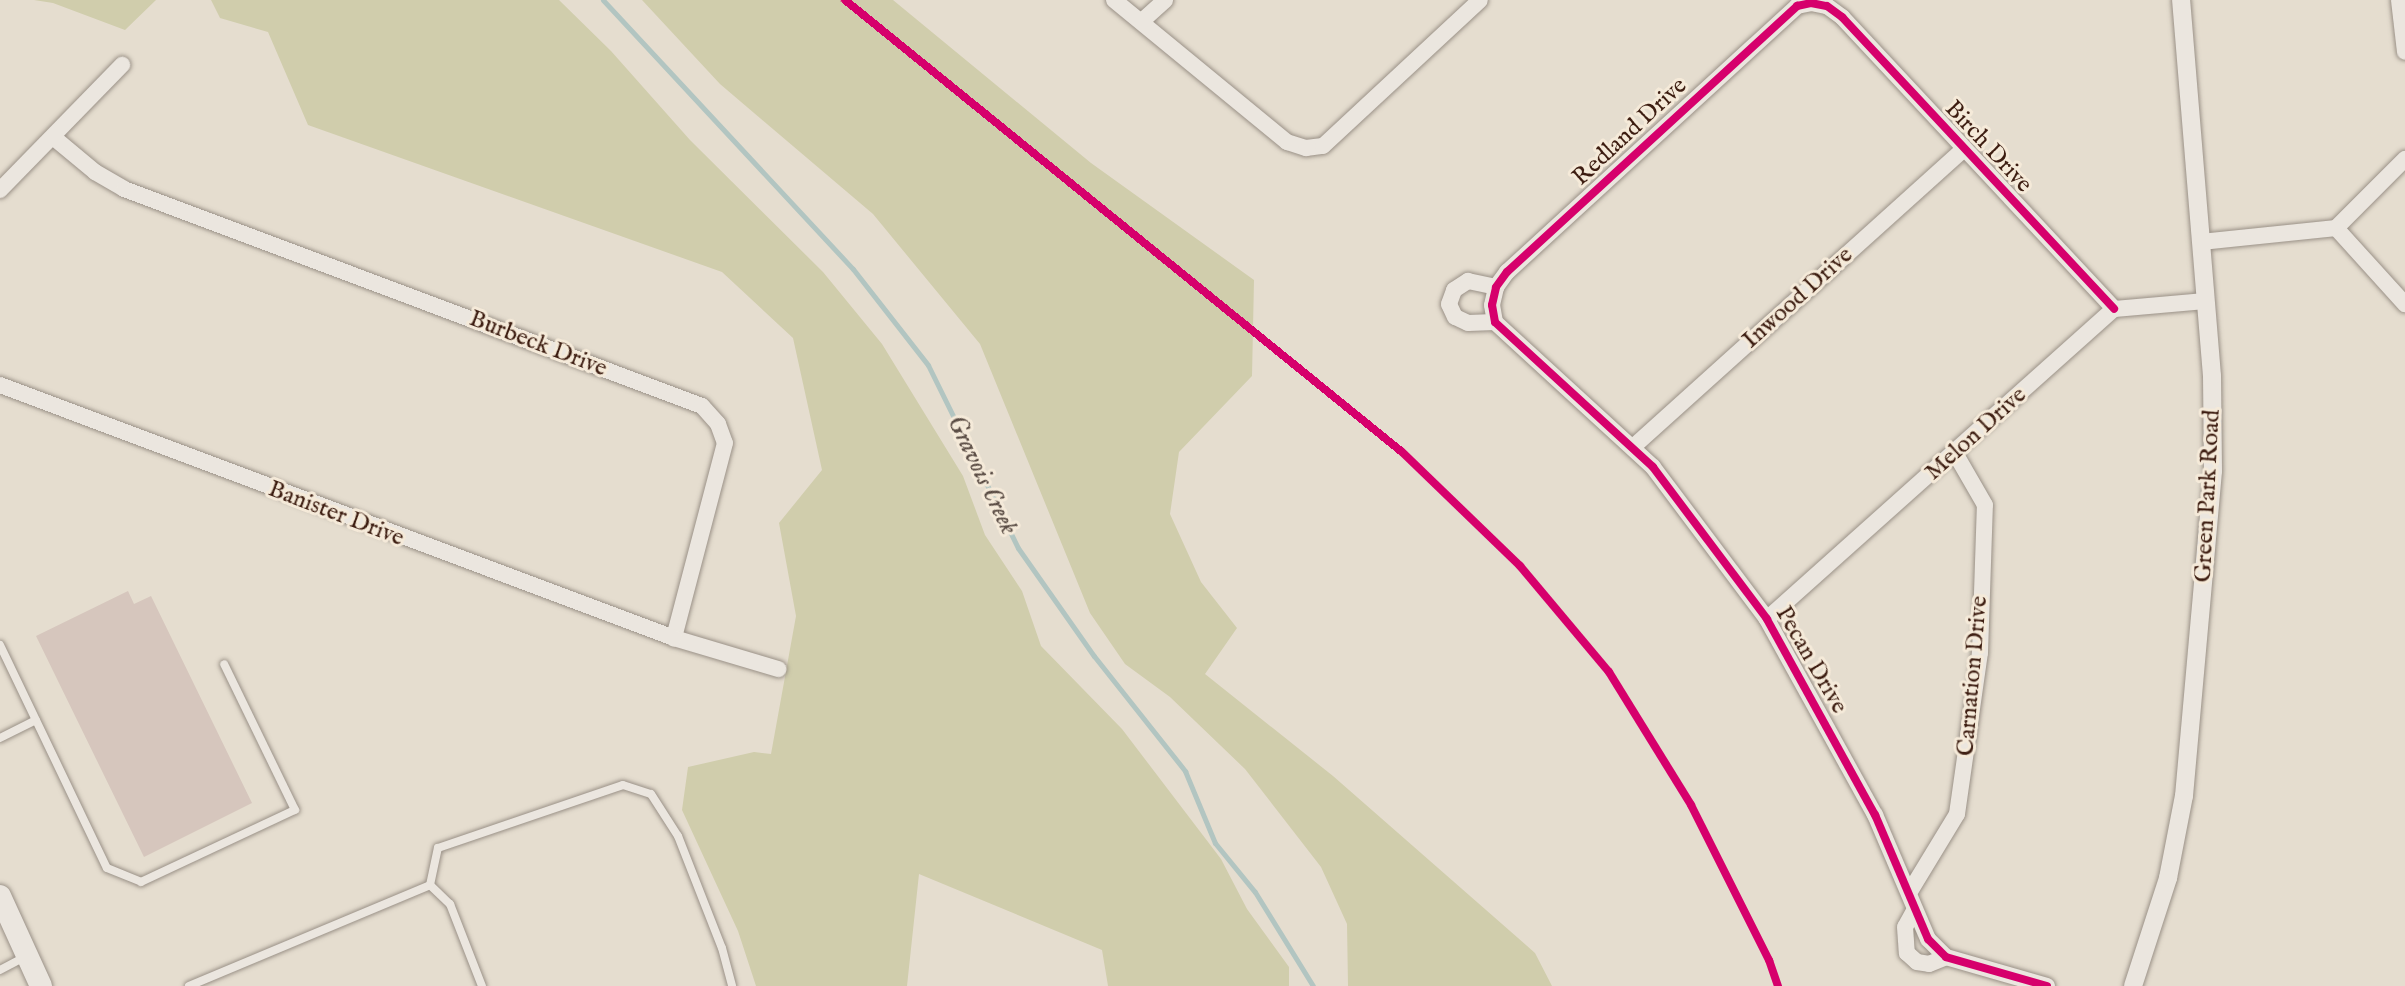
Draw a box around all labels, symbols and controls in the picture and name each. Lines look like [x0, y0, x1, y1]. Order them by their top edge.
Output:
street label: Redland Drive [1567, 72, 1693, 192]
street label: Birch Drive [1938, 95, 2038, 199]
street label: Inwood Drive [1737, 241, 1859, 355]
street label: Burbeck Drive [465, 305, 611, 383]
street label: Melon Drive [1919, 381, 2033, 487]
street label: Green Park Road [2189, 409, 2227, 583]
water label: Gravois Creek [940, 410, 1024, 540]
street label: Banister Drive [264, 475, 408, 553]
street label: Carnation Drive [1952, 595, 1994, 757]
street label: Pecan Drive [1769, 601, 1853, 719]

